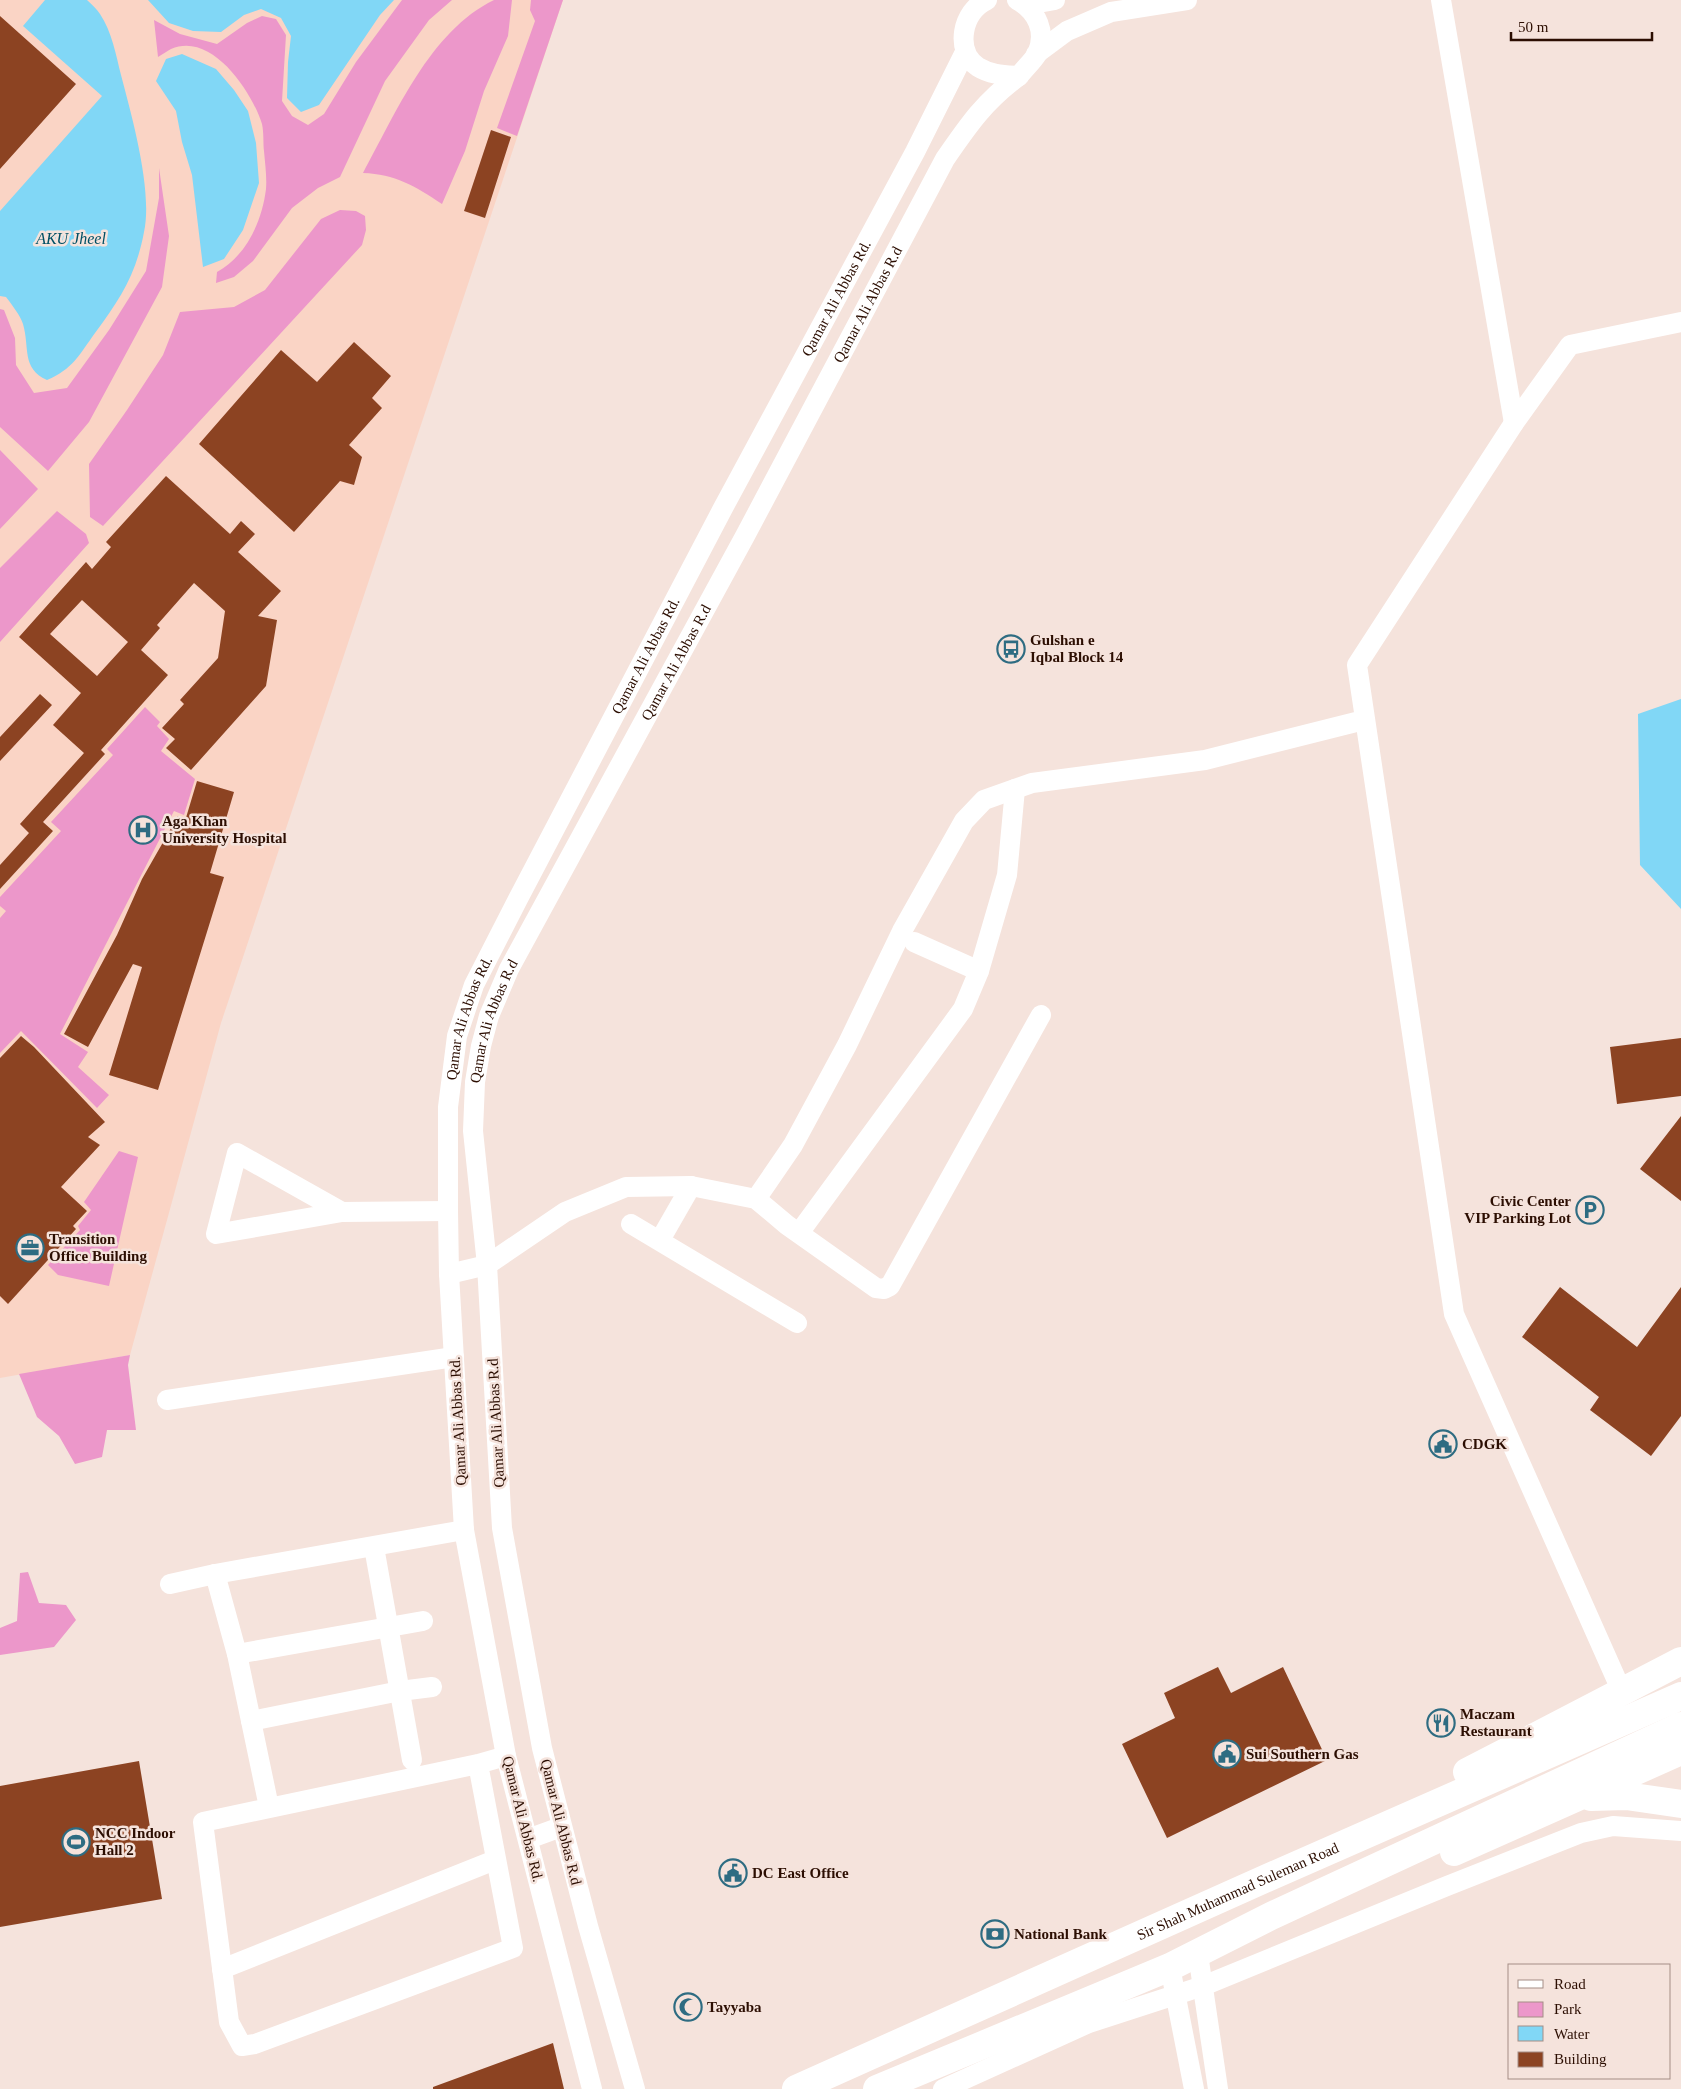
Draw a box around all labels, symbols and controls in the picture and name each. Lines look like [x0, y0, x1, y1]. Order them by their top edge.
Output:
scale bar [1511, 10, 1652, 42]
text: 50 m [1518, 19, 1549, 35]
water label: AKU Jheel [35, 230, 106, 247]
street label: Qamar Ali Abbas Rd. [798, 238, 874, 359]
street label: Qamar Ali Abbas R.d [830, 243, 905, 365]
street label: Qamar Ali Abbas Rd. [609, 595, 683, 717]
street label: Qamar Ali Abbas R.d [638, 601, 714, 723]
place label: Gulshan e Iqbal Block 14 [1030, 632, 1124, 665]
bus stop icon: Gulshan e Iqbal Block 14 [996, 634, 1026, 664]
place label: Aga Khan University Hospital [162, 813, 287, 846]
hospital icon: Aga Khan University Hospital [128, 815, 158, 845]
street label: Qamar Ali Abbas Rd. [443, 954, 495, 1081]
street label: Qamar Ali Abbas R.d [467, 956, 521, 1084]
place label: Civic Center VIP Parking Lot [1464, 1193, 1571, 1226]
parking icon: Civic Center VIP Parking Lot [1575, 1195, 1605, 1225]
place label: Transition Office Building [49, 1231, 147, 1264]
office icon: Transition Office Building [15, 1233, 45, 1263]
street label: Qamar Ali Abbas Rd. [447, 1356, 469, 1486]
street label: Qamar Ali Abbas R.d [485, 1358, 507, 1488]
public building icon: CDGK [1428, 1429, 1458, 1459]
place label: CDGK [1462, 1436, 1507, 1452]
place label: Maczam Restaurant [1460, 1706, 1532, 1739]
restaurant icon: Maczam Restaurant [1426, 1708, 1456, 1738]
public building icon: Sui Southern Gas [1212, 1739, 1242, 1769]
place label: Sui Southern Gas [1246, 1746, 1359, 1762]
street label: Qamar Ali Abbas Rd. [500, 1754, 546, 1884]
street label: Qamar Ali Abbas R.d [538, 1757, 585, 1887]
place label: NCC Indoor Hall 2 [95, 1825, 176, 1858]
sports icon: NCC Indoor Hall 2 [61, 1827, 91, 1857]
street label: Sir Shah Muhammad Suleman Road [1134, 1839, 1342, 1943]
public building icon: DC East Office [718, 1858, 748, 1888]
place label: DC East Office [752, 1865, 849, 1881]
bank icon: National Bank [980, 1919, 1010, 1949]
place label: National Bank [1014, 1926, 1108, 1942]
legend [1508, 1964, 1671, 2079]
text: Road [1554, 1976, 1586, 1992]
mosque icon: Tayyaba [673, 1992, 703, 2022]
place label: Tayyaba [707, 1999, 762, 2015]
text: Park [1554, 2001, 1582, 2017]
text: Water [1554, 2026, 1589, 2042]
text: Building [1554, 2051, 1607, 2067]

